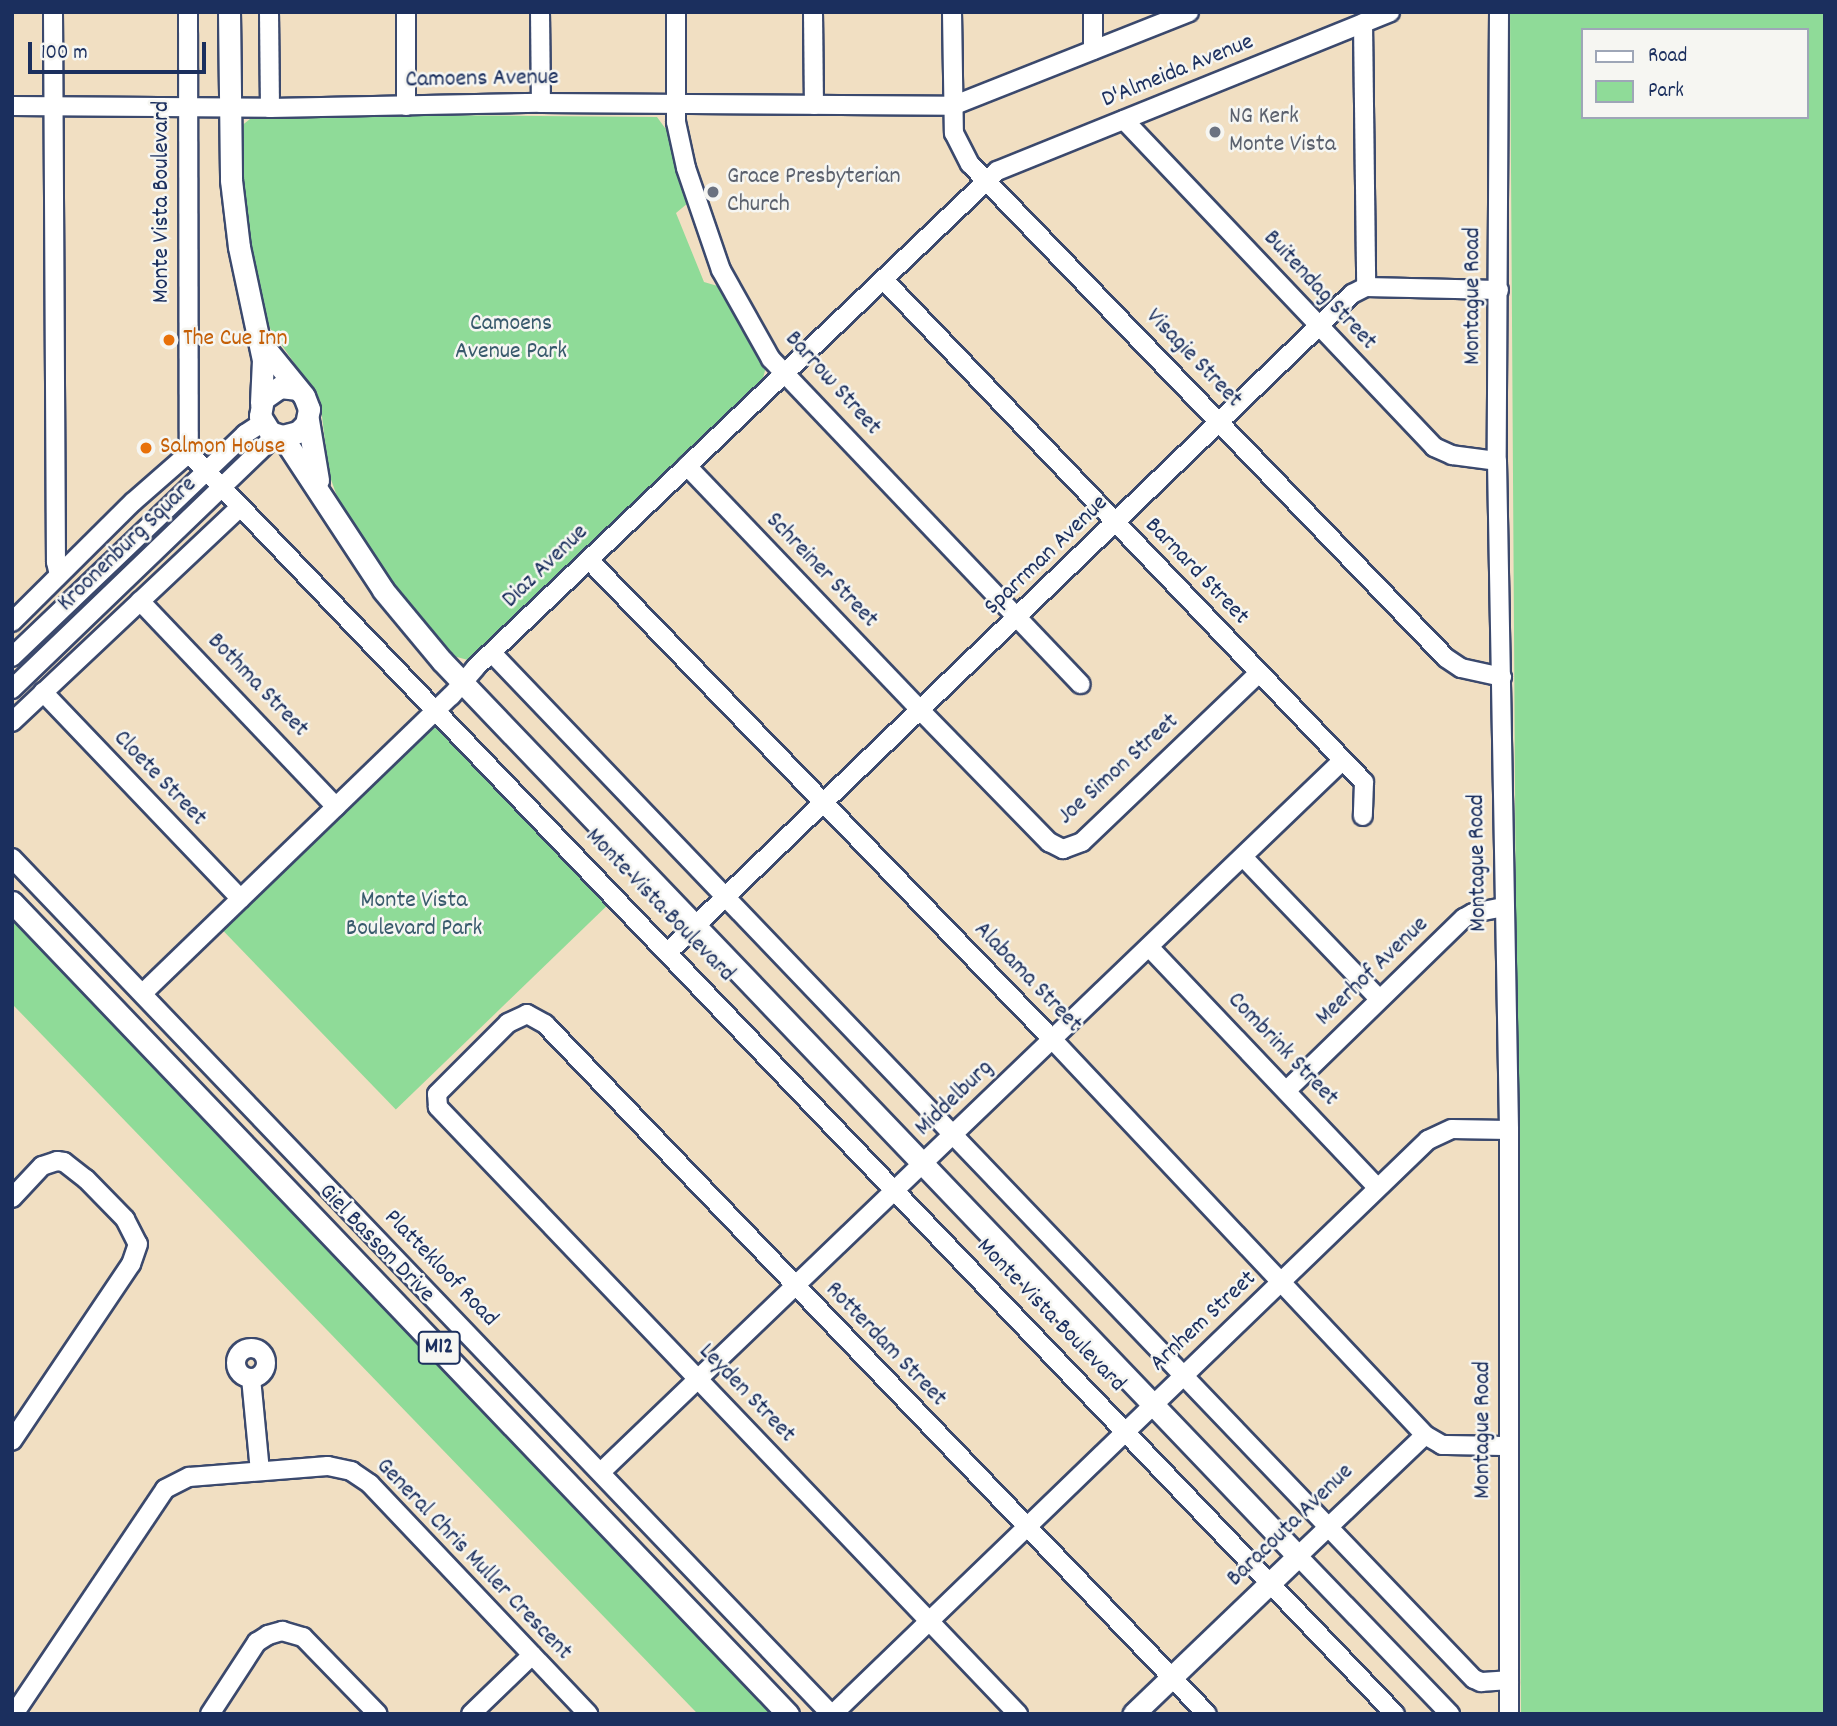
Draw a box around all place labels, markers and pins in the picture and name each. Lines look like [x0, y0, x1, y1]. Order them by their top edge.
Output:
place label: NG Kerk Monte Vista [1229, 104, 1336, 160]
marker: NG Kerk Monte Vista [1207, 124, 1223, 140]
place label: Grace Presbyterian Church [727, 164, 901, 220]
marker: Grace Presbyterian Church [705, 184, 721, 200]
place label: The Cue Inn [183, 326, 288, 354]
marker: The Cue Inn [161, 332, 177, 348]
place label: Salmon House [160, 434, 285, 462]
marker: Salmon House [138, 440, 154, 456]

